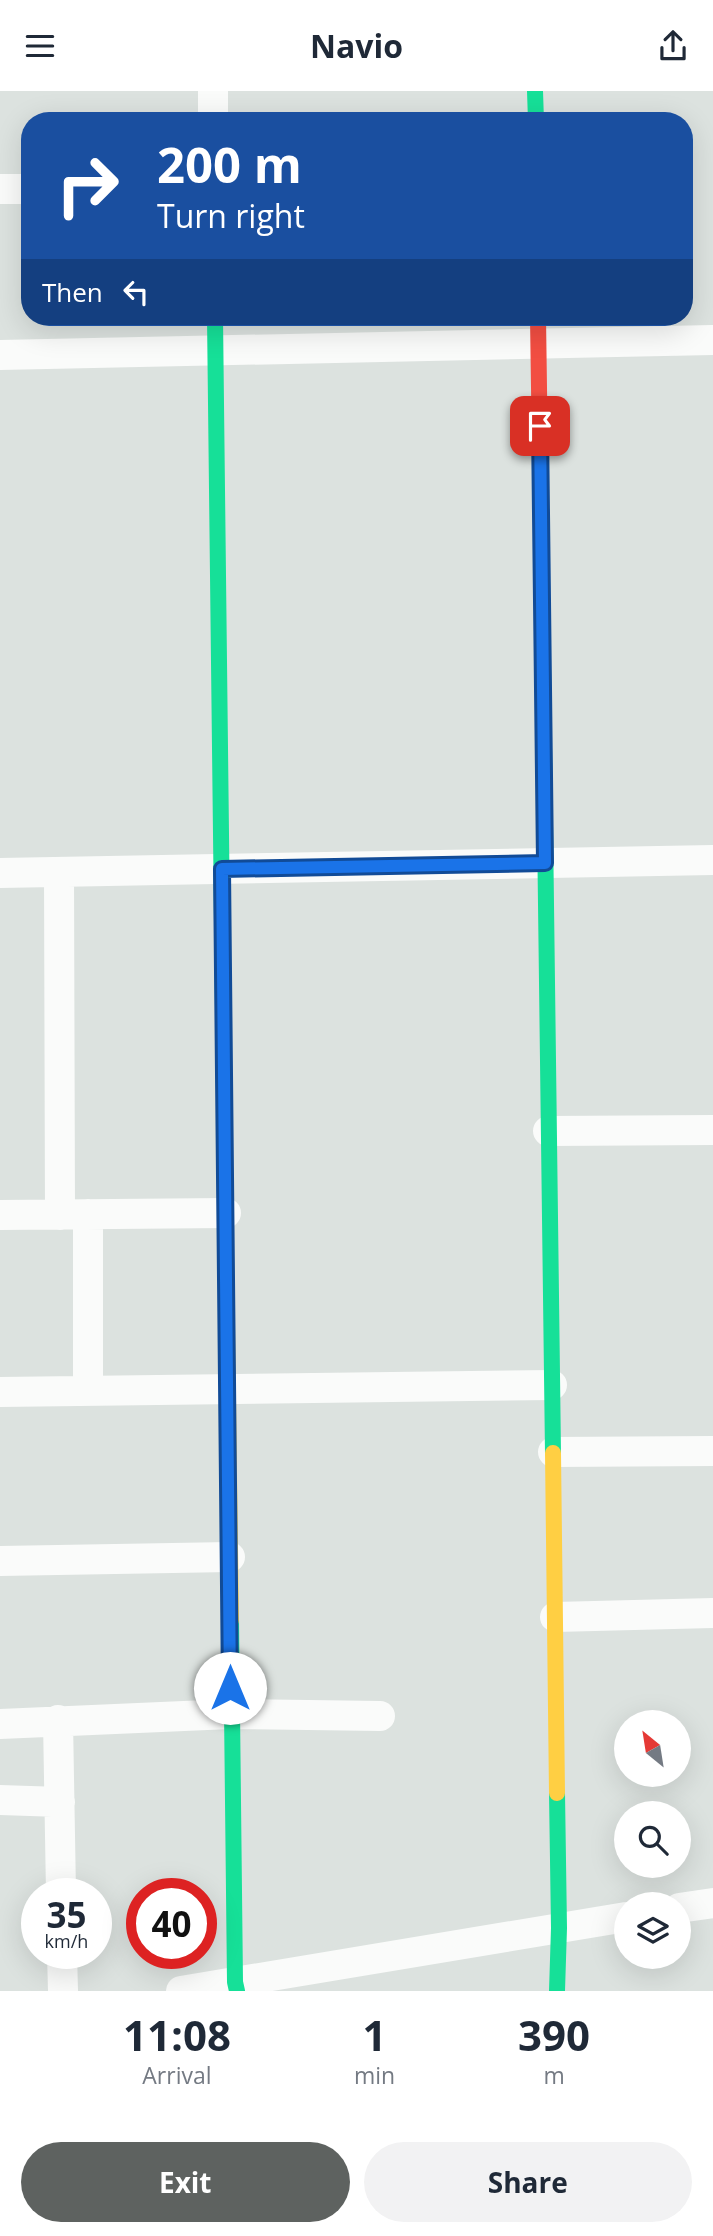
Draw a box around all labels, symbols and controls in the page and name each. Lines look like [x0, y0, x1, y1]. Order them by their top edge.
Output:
text: Navio [310, 24, 403, 67]
icon: menu [21, 27, 59, 65]
icon: share [654, 27, 692, 65]
text: 200 m [157, 131, 302, 197]
icon: right [42, 140, 133, 231]
text: Turn right [157, 194, 305, 237]
icon: left [117, 273, 155, 311]
text: Then [42, 274, 103, 310]
pin [510, 396, 570, 456]
icon: arrive [521, 407, 559, 445]
position arrow [193, 1651, 267, 1725]
north arrow [614, 1710, 691, 1787]
map controls [614, 1710, 691, 1969]
button: search [614, 1801, 691, 1878]
speed limit sign: 40 [126, 1878, 217, 1969]
text: 35 [46, 1891, 87, 1938]
button: layers [614, 1892, 691, 1969]
text: km/h [45, 1929, 88, 1953]
text: 11:08 [123, 2006, 231, 2063]
text: 1 [362, 2006, 387, 2063]
text: 390 [518, 2006, 590, 2063]
text: Arrival [142, 2059, 212, 2091]
text: min [354, 2059, 395, 2091]
text: m [543, 2059, 565, 2091]
button: Exit [21, 2142, 350, 2222]
button: Share [364, 2142, 692, 2222]

